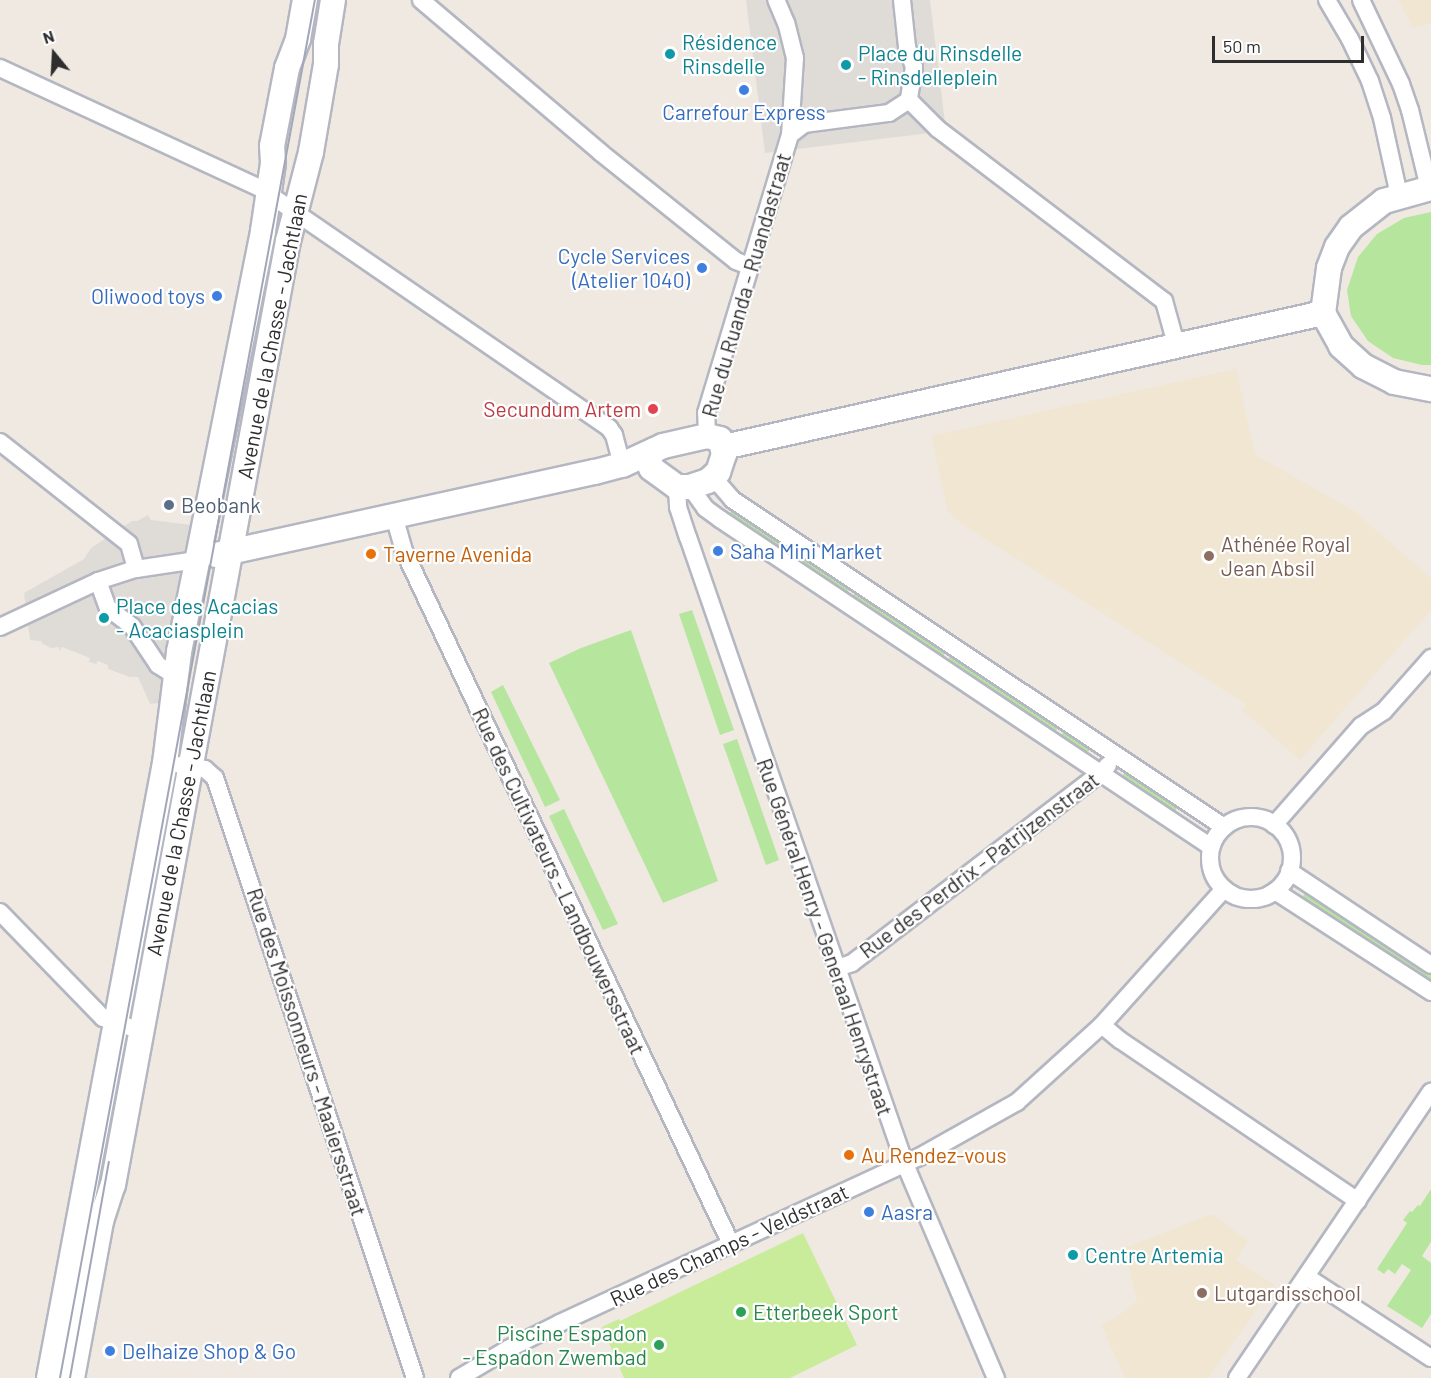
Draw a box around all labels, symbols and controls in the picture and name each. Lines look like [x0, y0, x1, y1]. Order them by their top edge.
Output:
north arrow [24, 24, 84, 84]
scale bar [1215, 24, 1366, 62]
text: N [40, 26, 56, 47]
place label: Résidence Rinsdelle [682, 29, 777, 79]
text: 50 m [1223, 35, 1261, 57]
place label: Place du Rinsdelle - Rinsdelleplein [858, 40, 1022, 90]
marker: Résidence Rinsdelle [663, 47, 677, 61]
marker: Place du Rinsdelle - Rinsdelleplein [839, 58, 853, 72]
marker: Carrefour Express [737, 83, 751, 97]
place label: Carrefour Express [662, 99, 826, 125]
street label: Rue du Ruanda - Ruandastraat [696, 150, 796, 420]
street label: Avenue de la Chasse - Jachtlaan [232, 191, 312, 481]
place label: Cycle Services (Atelier 1040) [558, 243, 690, 293]
marker: Cycle Services (Atelier 1040) [695, 261, 709, 275]
place label: Oliwood toys [91, 283, 205, 309]
marker: Oliwood toys [210, 289, 224, 303]
place label: Secundum Artem [483, 396, 641, 422]
marker: Secundum Artem [646, 402, 660, 416]
place label: Beobank [181, 492, 261, 518]
marker: Beobank [162, 498, 176, 512]
place label: Athénée Royal Jean Absil [1221, 531, 1350, 581]
place label: Saha Mini Market [730, 538, 883, 564]
place label: Taverne Avenida [383, 541, 532, 567]
marker: Saha Mini Market [711, 544, 725, 558]
marker: Taverne Avenida [364, 547, 378, 561]
marker: Athénée Royal Jean Absil [1202, 549, 1216, 563]
place label: Place des Acacias - Acaciasplein [116, 593, 278, 643]
marker: Place des Acacias - Acaciasplein [97, 611, 111, 625]
street label: Avenue de la Chasse - Jachtlaan [141, 668, 221, 958]
street label: Rue des Cultivateurs - Landbouwersstraat [467, 704, 651, 1058]
street label: Rue Général Henry - Generaal Henrystraat [752, 755, 898, 1119]
street label: Rue des Perdrix - Patrijzenstraat [854, 767, 1104, 963]
street label: Rue des Moissonneurs - Maaiersstraat [242, 885, 372, 1219]
place label: Au Rendez-vous [861, 1142, 1007, 1168]
marker: Au Rendez-vous [842, 1148, 856, 1162]
street label: Rue des Champs - Veldstraat [606, 1179, 852, 1311]
place label: Aasra [881, 1199, 933, 1225]
marker: Aasra [862, 1205, 876, 1219]
place label: Centre Artemia [1085, 1242, 1223, 1268]
marker: Centre Artemia [1066, 1248, 1080, 1262]
place label: Lutgardisschool [1214, 1280, 1361, 1306]
marker: Lutgardisschool [1195, 1286, 1209, 1300]
place label: Etterbeek Sport [753, 1299, 899, 1325]
marker: Etterbeek Sport [734, 1305, 748, 1319]
place label: Piscine Espadon - Espadon Zwembad [462, 1320, 647, 1370]
place label: Delhaize Shop & Go [122, 1338, 296, 1364]
marker: Piscine Espadon - Espadon Zwembad [652, 1338, 666, 1352]
marker: Delhaize Shop & Go [103, 1344, 117, 1358]

